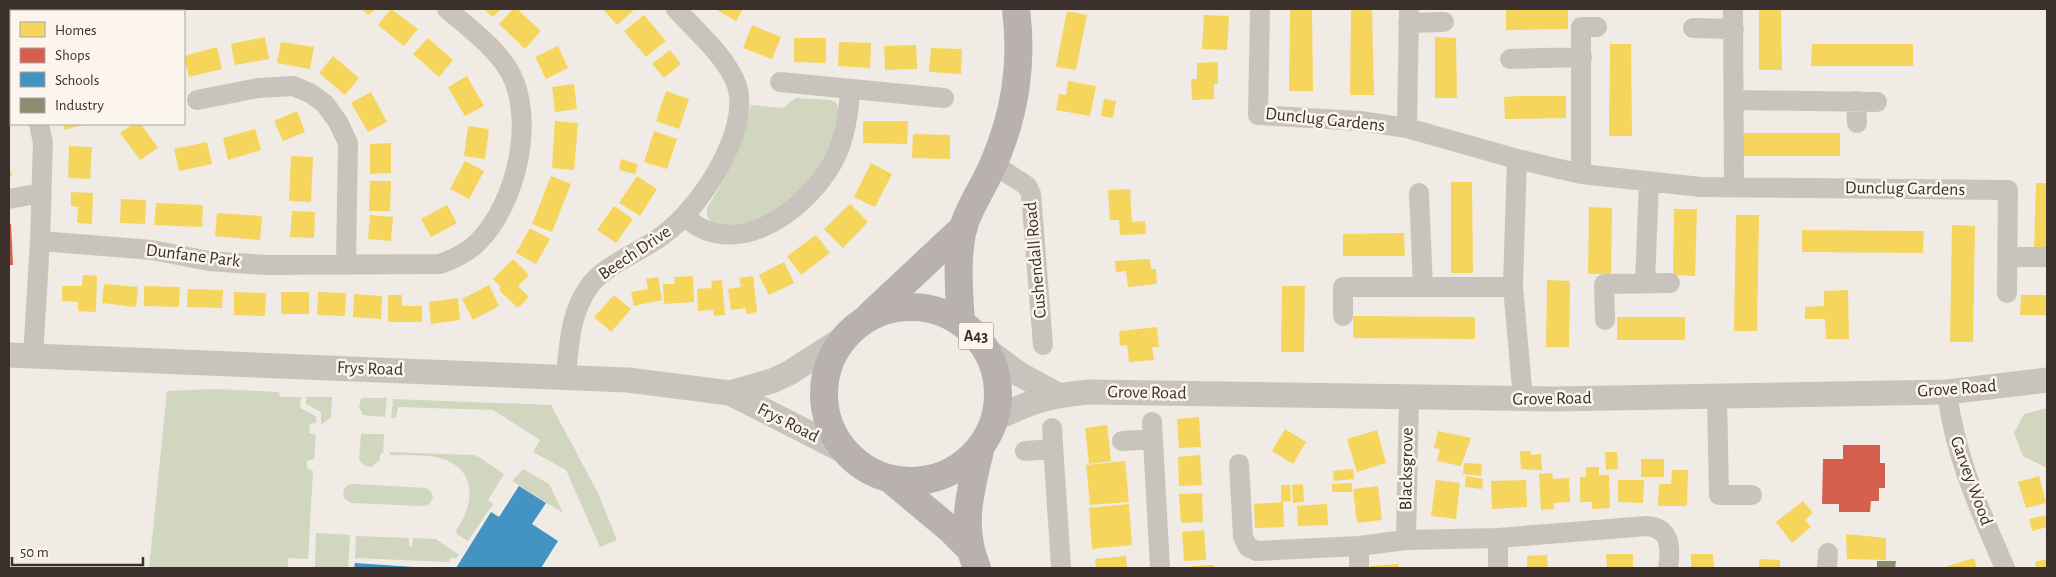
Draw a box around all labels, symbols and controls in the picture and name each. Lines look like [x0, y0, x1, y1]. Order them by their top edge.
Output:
legend [10, 10, 185, 125]
text: Homes [55, 23, 97, 38]
text: Shops [55, 48, 90, 63]
text: Schools [55, 73, 99, 88]
text: Industry [55, 98, 104, 113]
street label: Dunclug Gardens [1264, 105, 1386, 135]
street label: Dunclug Gardens [1845, 179, 1965, 199]
street label: Cushendall Road [1022, 201, 1050, 319]
street label: Beech Drive [596, 222, 674, 284]
street label: Dunfane Park [145, 241, 242, 271]
road number: A43 [958, 322, 994, 350]
street label: Frys Road [337, 359, 403, 379]
street label: Grove Road [1917, 377, 1997, 401]
street label: Grove Road [1107, 383, 1187, 403]
street label: Grove Road [1512, 389, 1592, 409]
street label: Frys Road [754, 400, 822, 446]
street label: Blacksgrove [1397, 427, 1417, 511]
street label: Garvey Wood [1947, 434, 1995, 528]
scale bar [12, 534, 144, 566]
text: 50 m [20, 545, 49, 560]

